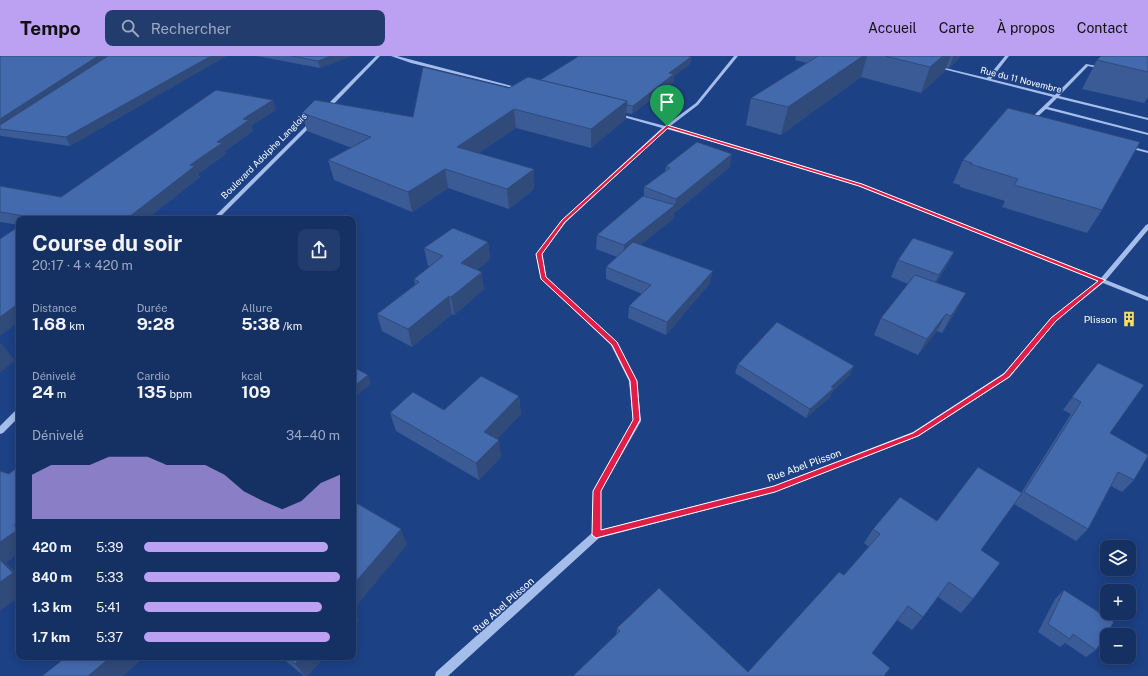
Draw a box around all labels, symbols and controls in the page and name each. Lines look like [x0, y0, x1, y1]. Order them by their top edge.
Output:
search box [105, 10, 385, 46]
text: Tempo [20, 17, 81, 39]
icon: search [119, 17, 141, 39]
text: Rechercher [151, 20, 231, 37]
text: Accueil [868, 20, 917, 36]
text: Carte [939, 20, 975, 36]
text: À propos [997, 20, 1055, 36]
text: Contact [1077, 20, 1128, 36]
street label: Rue du 11 Novembre [979, 64, 1063, 95]
pin [650, 85, 684, 126]
icon: arrive [656, 91, 678, 113]
street label: Boulevard Adolphe Langlois [218, 110, 309, 201]
button: share [298, 229, 340, 271]
text: Course du soir [32, 230, 182, 256]
text: 20:17 · 4 × 420 m [32, 258, 133, 273]
text: Distance [32, 302, 77, 314]
text: Durée [137, 302, 167, 314]
text: Allure [241, 302, 272, 314]
building icon: Plisson [1120, 310, 1138, 328]
place label: Plisson [1084, 313, 1117, 325]
text: 1.68 [32, 314, 66, 334]
text: 9:28 [137, 314, 175, 334]
text: 5:38 [241, 314, 280, 334]
text: km [66, 320, 85, 332]
text: /km [280, 320, 302, 332]
text: Dénivelé [32, 370, 76, 382]
text: Cardio [137, 370, 170, 382]
text: kcal [241, 370, 263, 382]
text: 24 [32, 382, 54, 402]
text: 135 [137, 382, 167, 402]
text: 109 [241, 382, 271, 402]
text: m [54, 388, 66, 400]
text: bpm [167, 388, 192, 400]
text: Dénivelé [32, 428, 84, 443]
text: 34–40 m [286, 428, 340, 443]
street label: Rue Abel Plisson [765, 446, 843, 484]
text: 420 m [32, 540, 72, 555]
text: 5:39 [96, 540, 123, 555]
map controls [1100, 540, 1136, 664]
button: layers [1100, 540, 1136, 576]
text: 840 m [32, 570, 72, 585]
text: 5:33 [96, 570, 124, 585]
street label: Rue Abel Plisson [470, 574, 536, 636]
button: + [1100, 584, 1136, 620]
text: 1.3 km [32, 600, 72, 615]
text: 5:41 [96, 600, 121, 615]
button: − [1100, 628, 1136, 664]
text: 1.7 km [32, 630, 70, 645]
text: 5:37 [96, 630, 123, 645]

